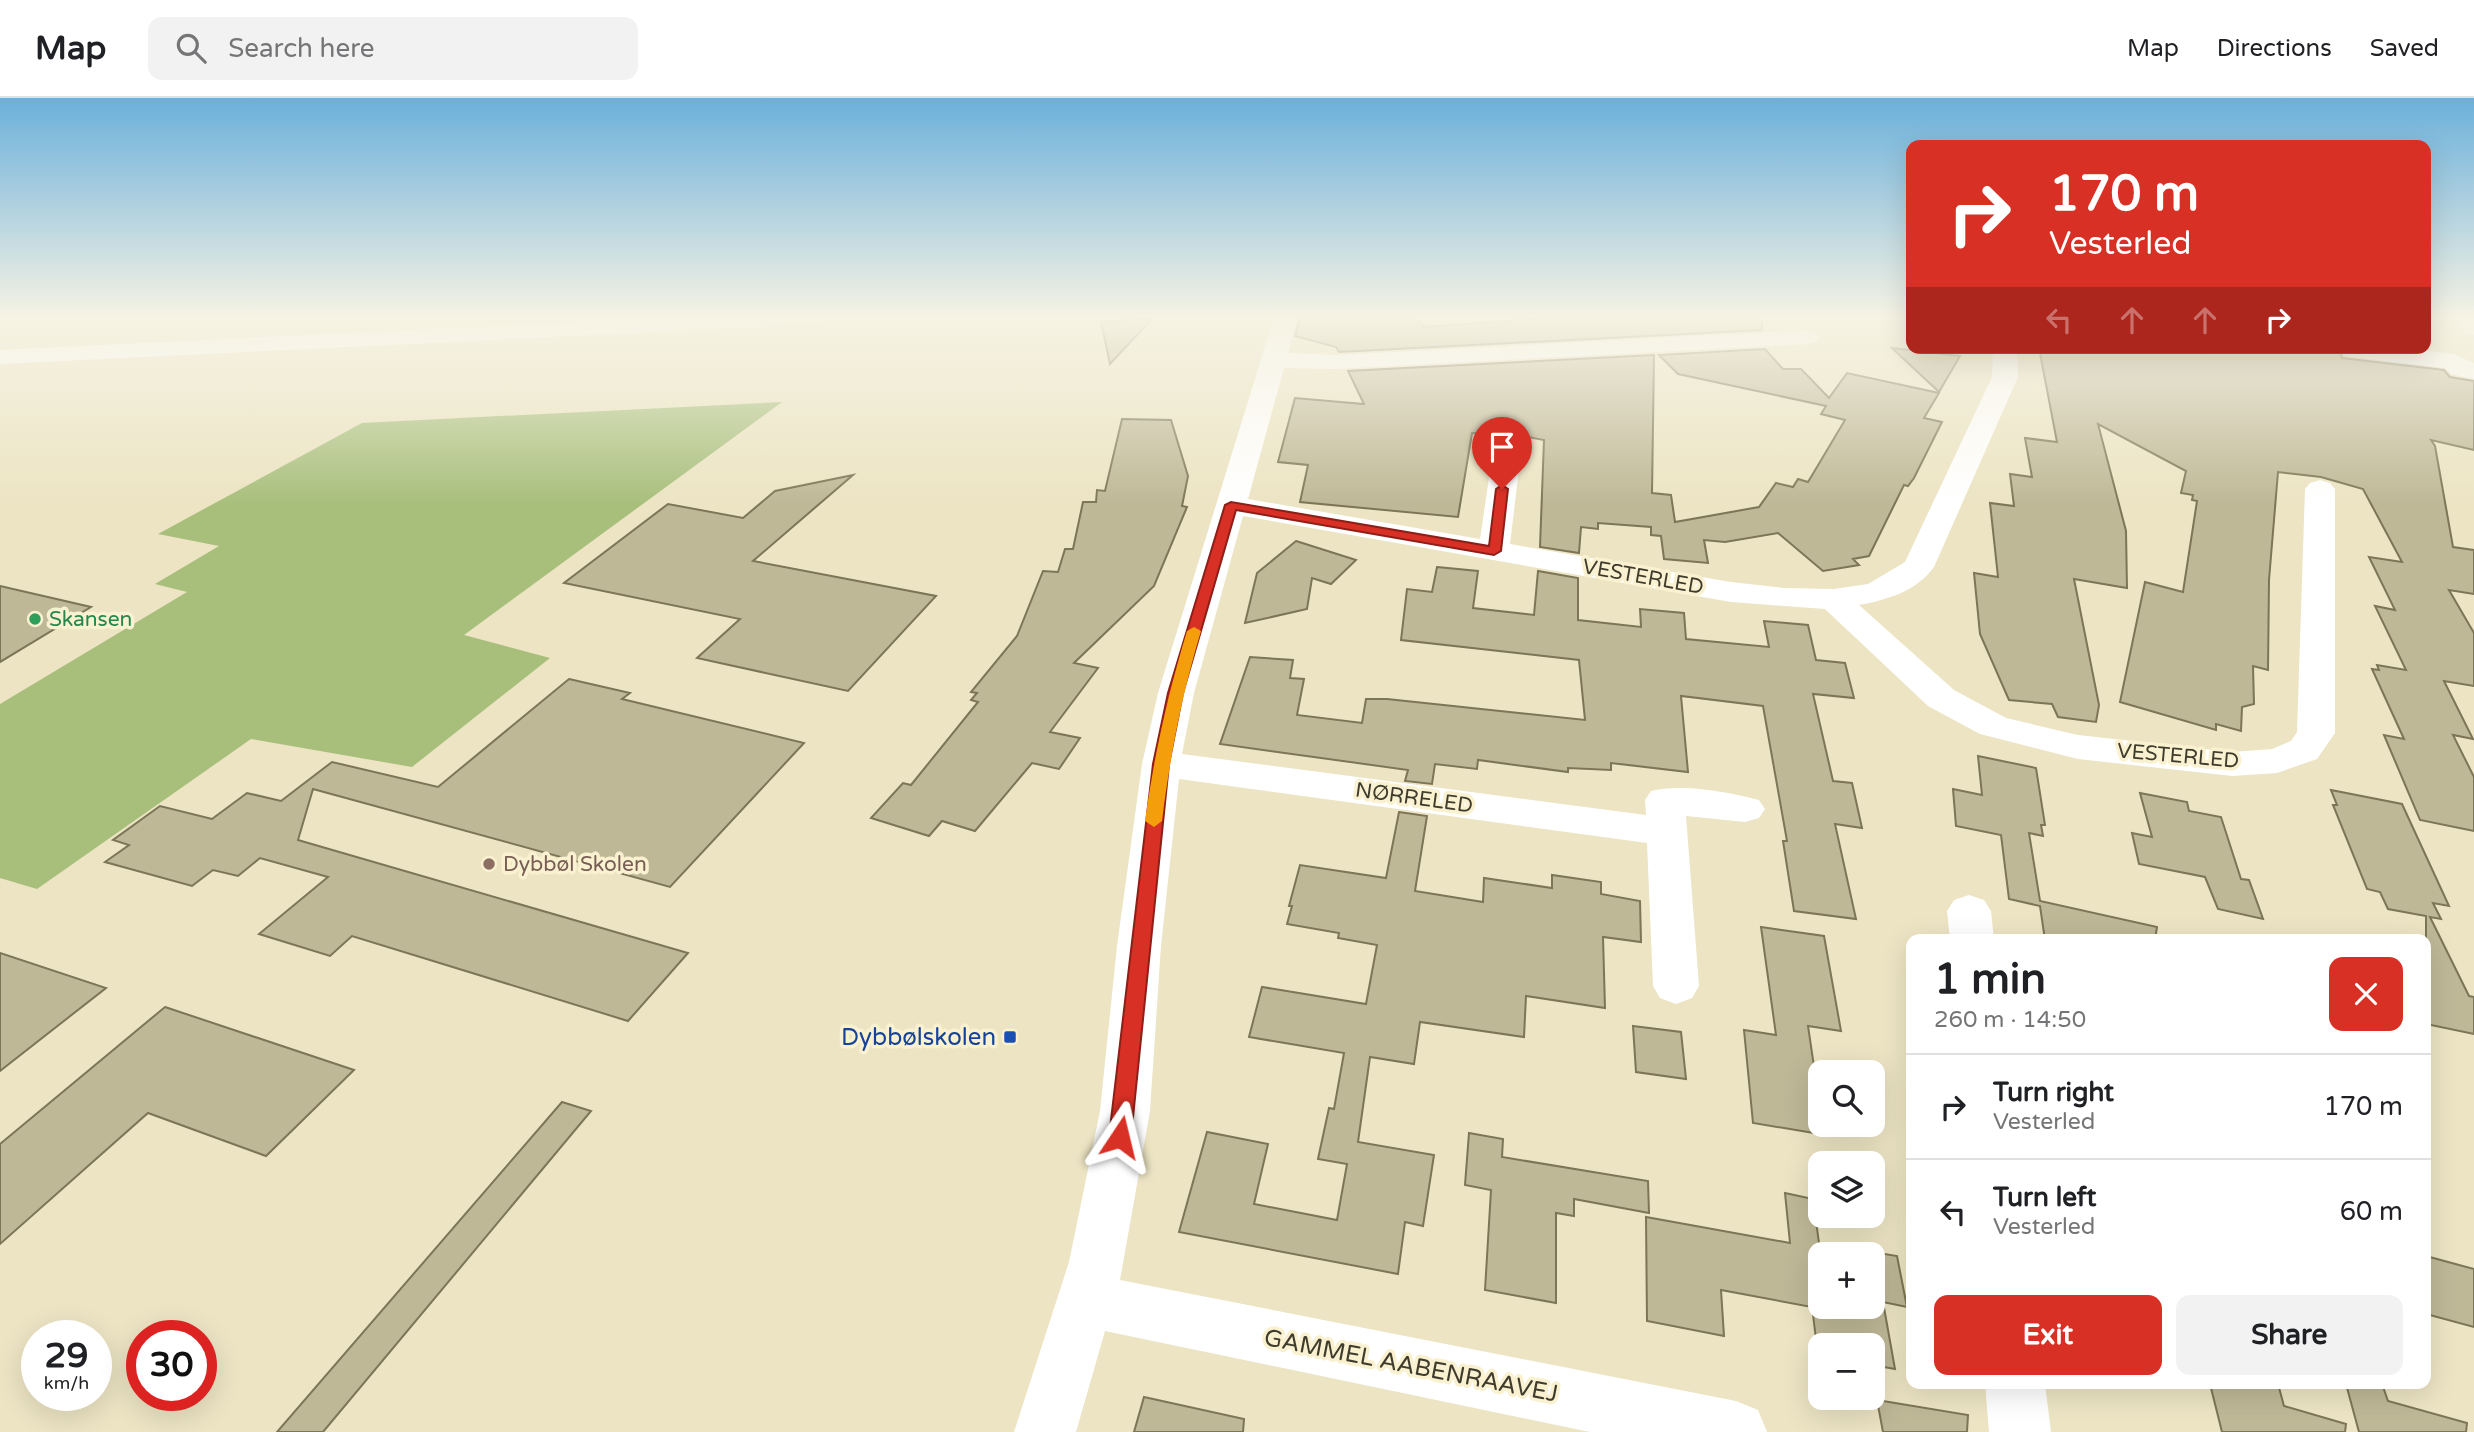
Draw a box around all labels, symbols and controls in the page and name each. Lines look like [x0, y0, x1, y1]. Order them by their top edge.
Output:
search box [148, 17, 638, 80]
text: Map [35, 29, 106, 68]
icon: search [172, 29, 210, 67]
text: Search here [228, 33, 374, 64]
text: Map [2127, 34, 2179, 63]
text: Directions [2217, 34, 2332, 63]
text: Saved [2370, 34, 2439, 63]
text: 170 m [2049, 165, 2199, 224]
icon: right [1934, 168, 2025, 259]
text: Vesterled [2049, 225, 2191, 263]
icon: left [2040, 301, 2078, 339]
icon: ahead [2113, 301, 2151, 339]
icon: ahead [2186, 301, 2224, 339]
icon: right [2259, 301, 2297, 339]
pin [1472, 417, 1532, 489]
icon: arrive [1483, 428, 1521, 466]
street label: VESTERLED [1580, 554, 1706, 600]
place label: Skansen [49, 607, 132, 632]
marker: Skansen [27, 611, 43, 627]
street label: VESTERLED [2116, 738, 2240, 774]
street label: NØRRELED [1354, 777, 1474, 819]
place label: Dybbøl Skolen [503, 852, 647, 877]
marker: Dybbøl Skolen [481, 856, 497, 872]
text: 1 min [1934, 954, 2046, 1005]
button: close [2329, 957, 2403, 1031]
text: 260 m · 14:50 [1934, 1006, 2086, 1034]
place label: Dybbølskolen [841, 1023, 996, 1052]
marker: Dybbølskolen [1002, 1029, 1018, 1045]
map controls [1808, 1060, 1885, 1410]
button: search [1808, 1060, 1885, 1137]
text: Turn right [1993, 1077, 2114, 1108]
icon: right [1934, 1088, 1972, 1126]
text: 170 m [2323, 1091, 2403, 1122]
position arrow [1083, 1100, 1157, 1174]
text: Vesterled [1993, 1108, 2095, 1136]
button: layers [1808, 1151, 1885, 1228]
text: Turn left [1993, 1182, 2096, 1213]
icon: left [1934, 1193, 1972, 1231]
text: 60 m [2340, 1196, 2403, 1227]
text: Vesterled [1993, 1213, 2095, 1241]
button: + [1808, 1242, 1885, 1319]
button: Exit [1934, 1295, 2162, 1375]
button: Share [2176, 1295, 2403, 1375]
speed limit sign: 30 [126, 1320, 217, 1411]
street label: GAMMEL AABENRAAVEJ [1262, 1323, 1560, 1409]
button: − [1808, 1333, 1885, 1410]
text: 29 [45, 1335, 88, 1377]
text: km/h [44, 1372, 89, 1394]

